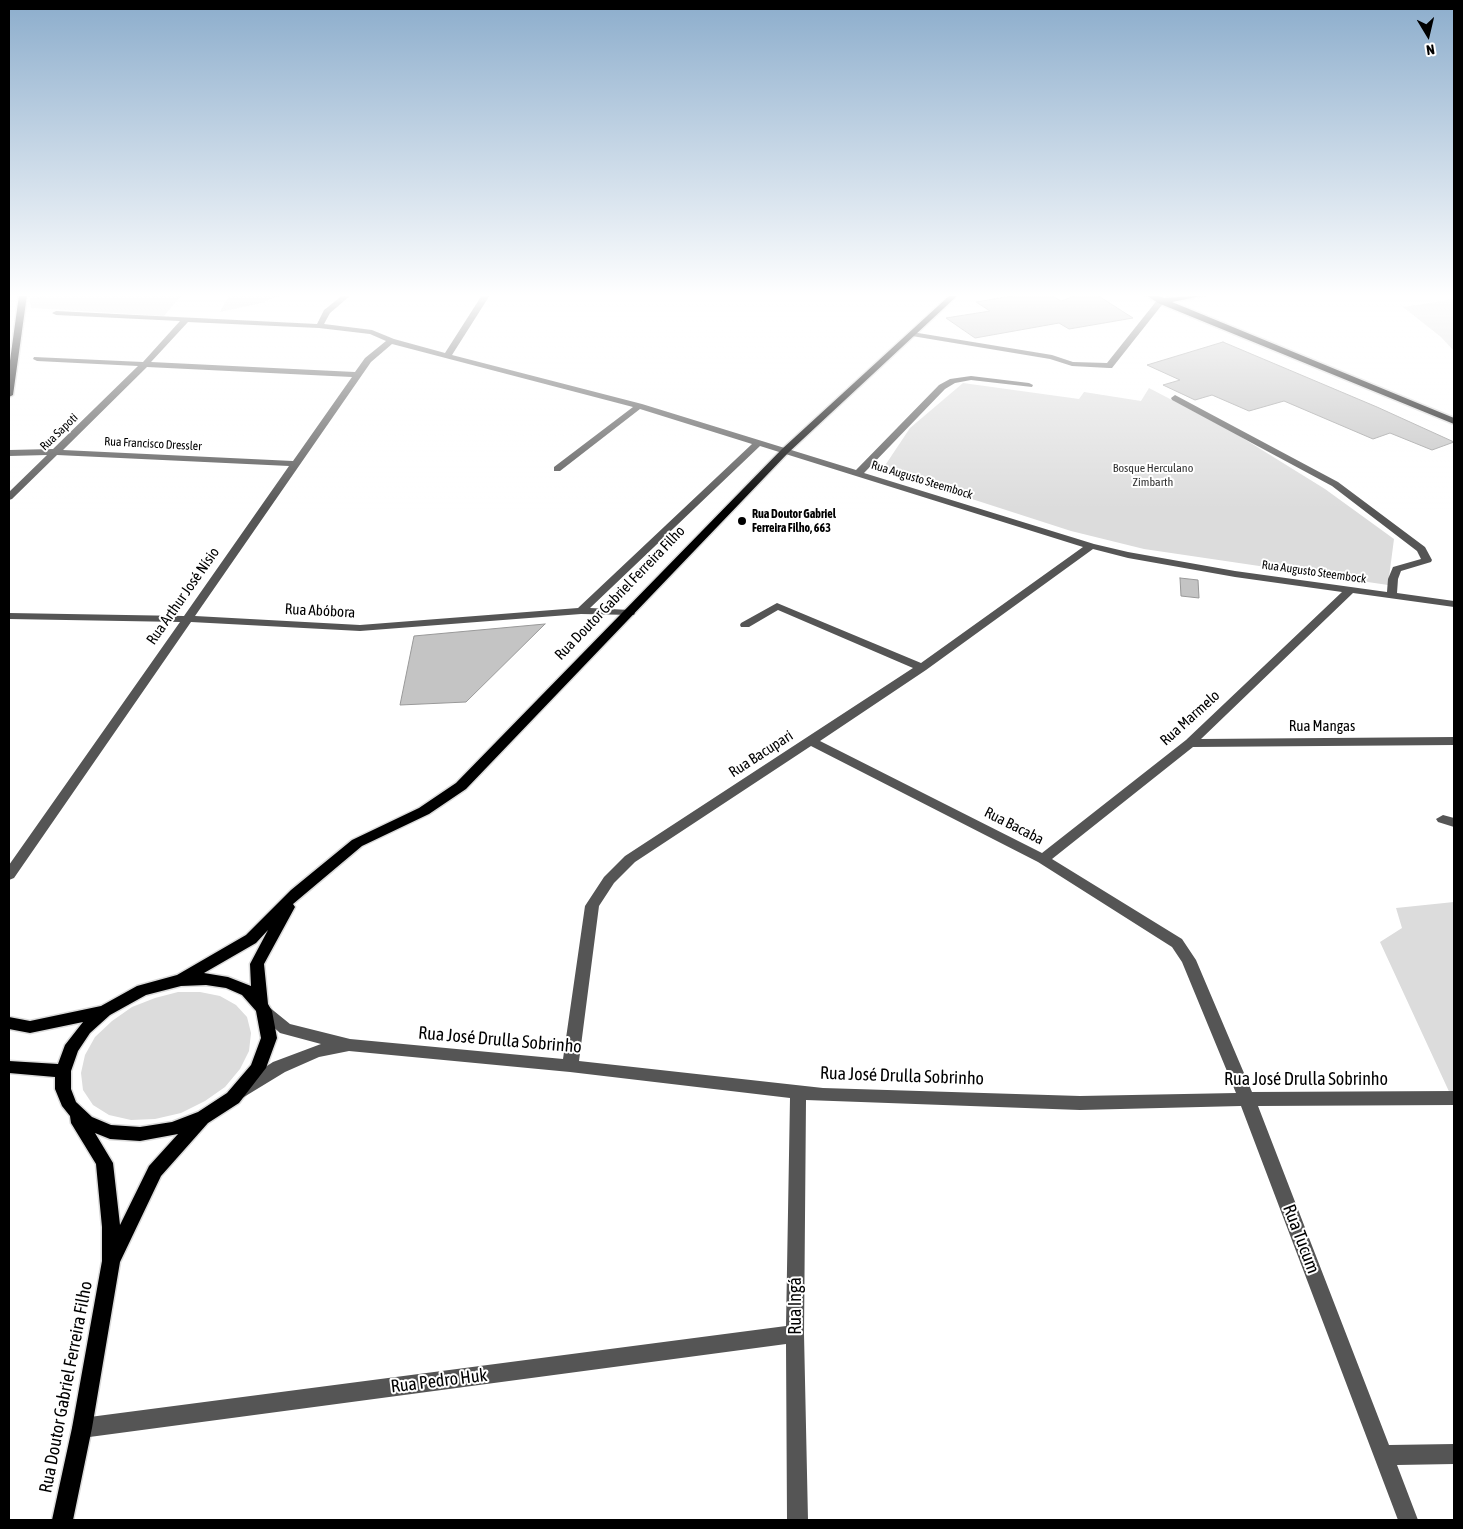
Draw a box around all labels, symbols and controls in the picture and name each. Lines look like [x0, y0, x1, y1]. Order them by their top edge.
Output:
north arrow [1403, 10, 1453, 60]
text: N [1425, 41, 1436, 58]
street label: Rua Sapoti [37, 410, 81, 454]
street label: Rua Francisco Dressler [104, 434, 202, 454]
street label: Rua Augusto Steembock [869, 458, 975, 502]
park label: Bosque Herculano Zimbarth [1113, 461, 1193, 489]
place label: Rua Doutor Gabriel Ferreira Filho, 663 [752, 507, 836, 535]
marker: Rua Doutor Gabriel Ferreira Filho, 663 [736, 515, 748, 527]
street label: Rua Doutor Gabriel Ferreira Filho [551, 522, 689, 664]
street label: Rua Arthur José Nísio [143, 544, 223, 648]
street label: Rua Augusto Steembock [1261, 558, 1367, 586]
street label: Rua Abóbora [284, 600, 356, 622]
street label: Rua Marmelo [1157, 687, 1223, 749]
street label: Rua Mangas [1289, 717, 1355, 735]
street label: Rua Bacupari [726, 727, 796, 781]
street label: Rua Bacaba [981, 803, 1047, 849]
street label: Rua José Drulla Sobrinho [417, 1022, 583, 1058]
street label: Rua José Drulla Sobrinho [820, 1062, 984, 1090]
street label: Rua José Drulla Sobrinho [1224, 1068, 1388, 1090]
street label: Rua Tucum [1278, 1201, 1324, 1277]
street label: Rua Ingá [784, 1277, 806, 1335]
street label: Rua Doutor Gabriel Ferreira Filho [35, 1279, 97, 1495]
street label: Rua Pedro Huk [389, 1364, 489, 1398]

